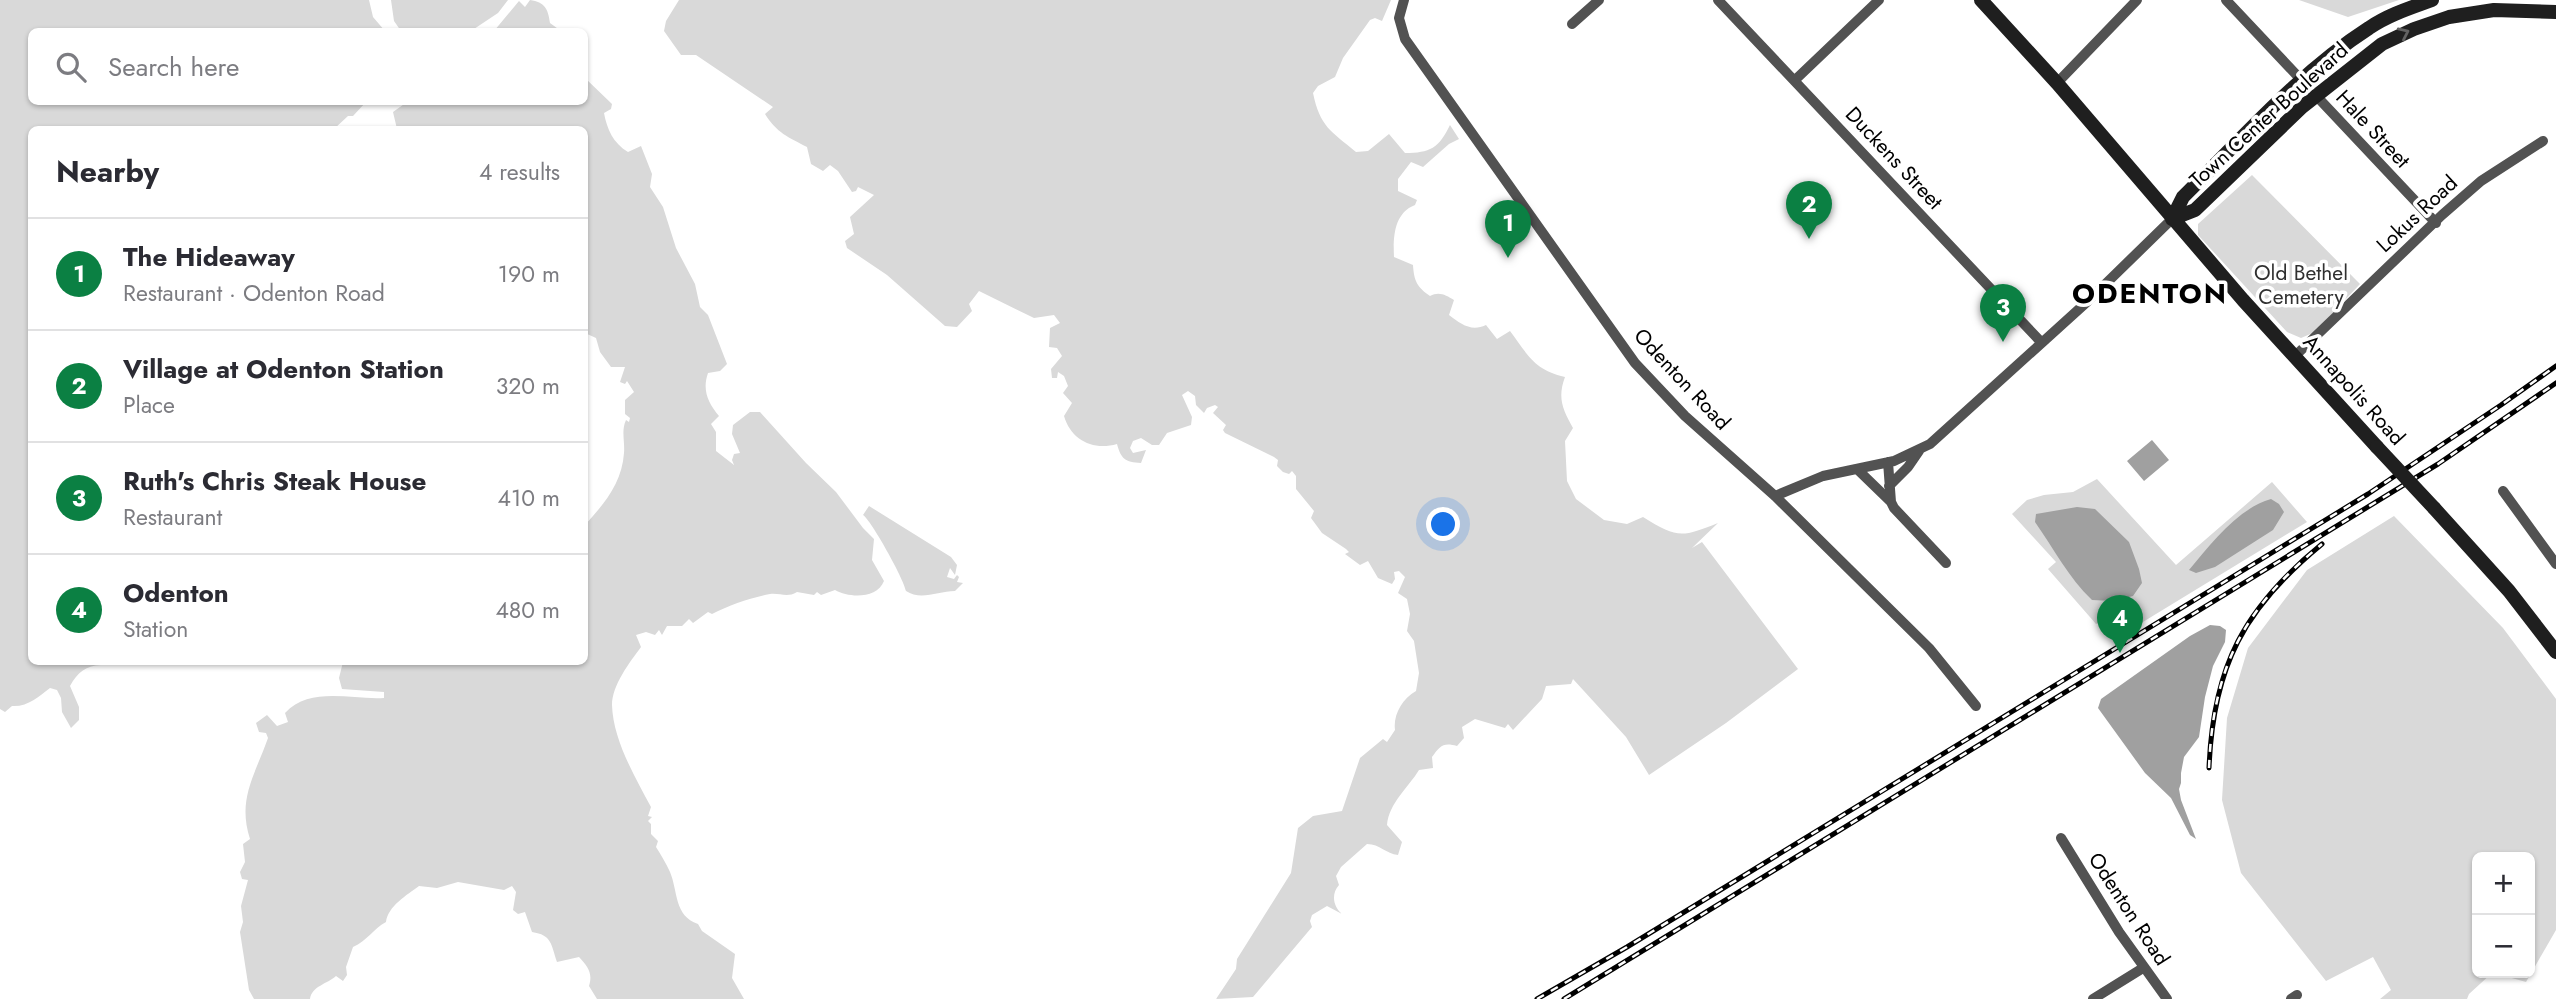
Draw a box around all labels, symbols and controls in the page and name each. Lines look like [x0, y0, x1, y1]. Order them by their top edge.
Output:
one-way arrow [2397, 27, 2410, 41]
search box [28, 28, 588, 105]
street label: Town Center Boulevard [2183, 36, 2355, 194]
icon: search [52, 48, 90, 86]
text: Search here [108, 48, 240, 86]
street label: Hale Street [2329, 83, 2417, 175]
street label: Duckens Street [1838, 100, 1950, 216]
text: Nearby [56, 150, 159, 193]
text: 4 results [479, 155, 560, 189]
street label: Lokus Road [2370, 169, 2464, 259]
pin: 2 [1786, 181, 1832, 239]
pin: 1 [1485, 200, 1531, 258]
text: The Hideaway [123, 238, 295, 276]
text: 1 [73, 257, 85, 291]
text: 190 m [498, 257, 560, 291]
park label: Old Bethel Cemetery [2254, 258, 2348, 312]
district label: ODENTON [2072, 273, 2228, 314]
text: Restaurant · Odenton Road [123, 276, 385, 310]
pin: 3 [1980, 284, 2026, 342]
street label: Odenton Road [1627, 321, 1737, 437]
street label: Annapolis Road [2296, 328, 2412, 452]
text: Village at Odenton Station [123, 350, 444, 388]
text: 2 [71, 369, 87, 403]
text: 320 m [496, 369, 560, 403]
text: Place [123, 388, 175, 422]
text: Ruth's Chris Steak House [123, 462, 426, 500]
text: 3 [72, 481, 86, 515]
text: 410 m [498, 481, 560, 515]
text: Restaurant [123, 500, 222, 534]
your location [1426, 507, 1460, 541]
text: Odenton [123, 574, 229, 612]
text: 4 [71, 593, 87, 627]
text: 480 m [495, 593, 560, 627]
pin: 4 [2097, 595, 2143, 653]
text: Station [123, 612, 188, 646]
street label: Odenton Road [2081, 847, 2177, 971]
map controls [2472, 852, 2535, 978]
button: + [2472, 852, 2535, 915]
button: − [2472, 915, 2535, 978]

